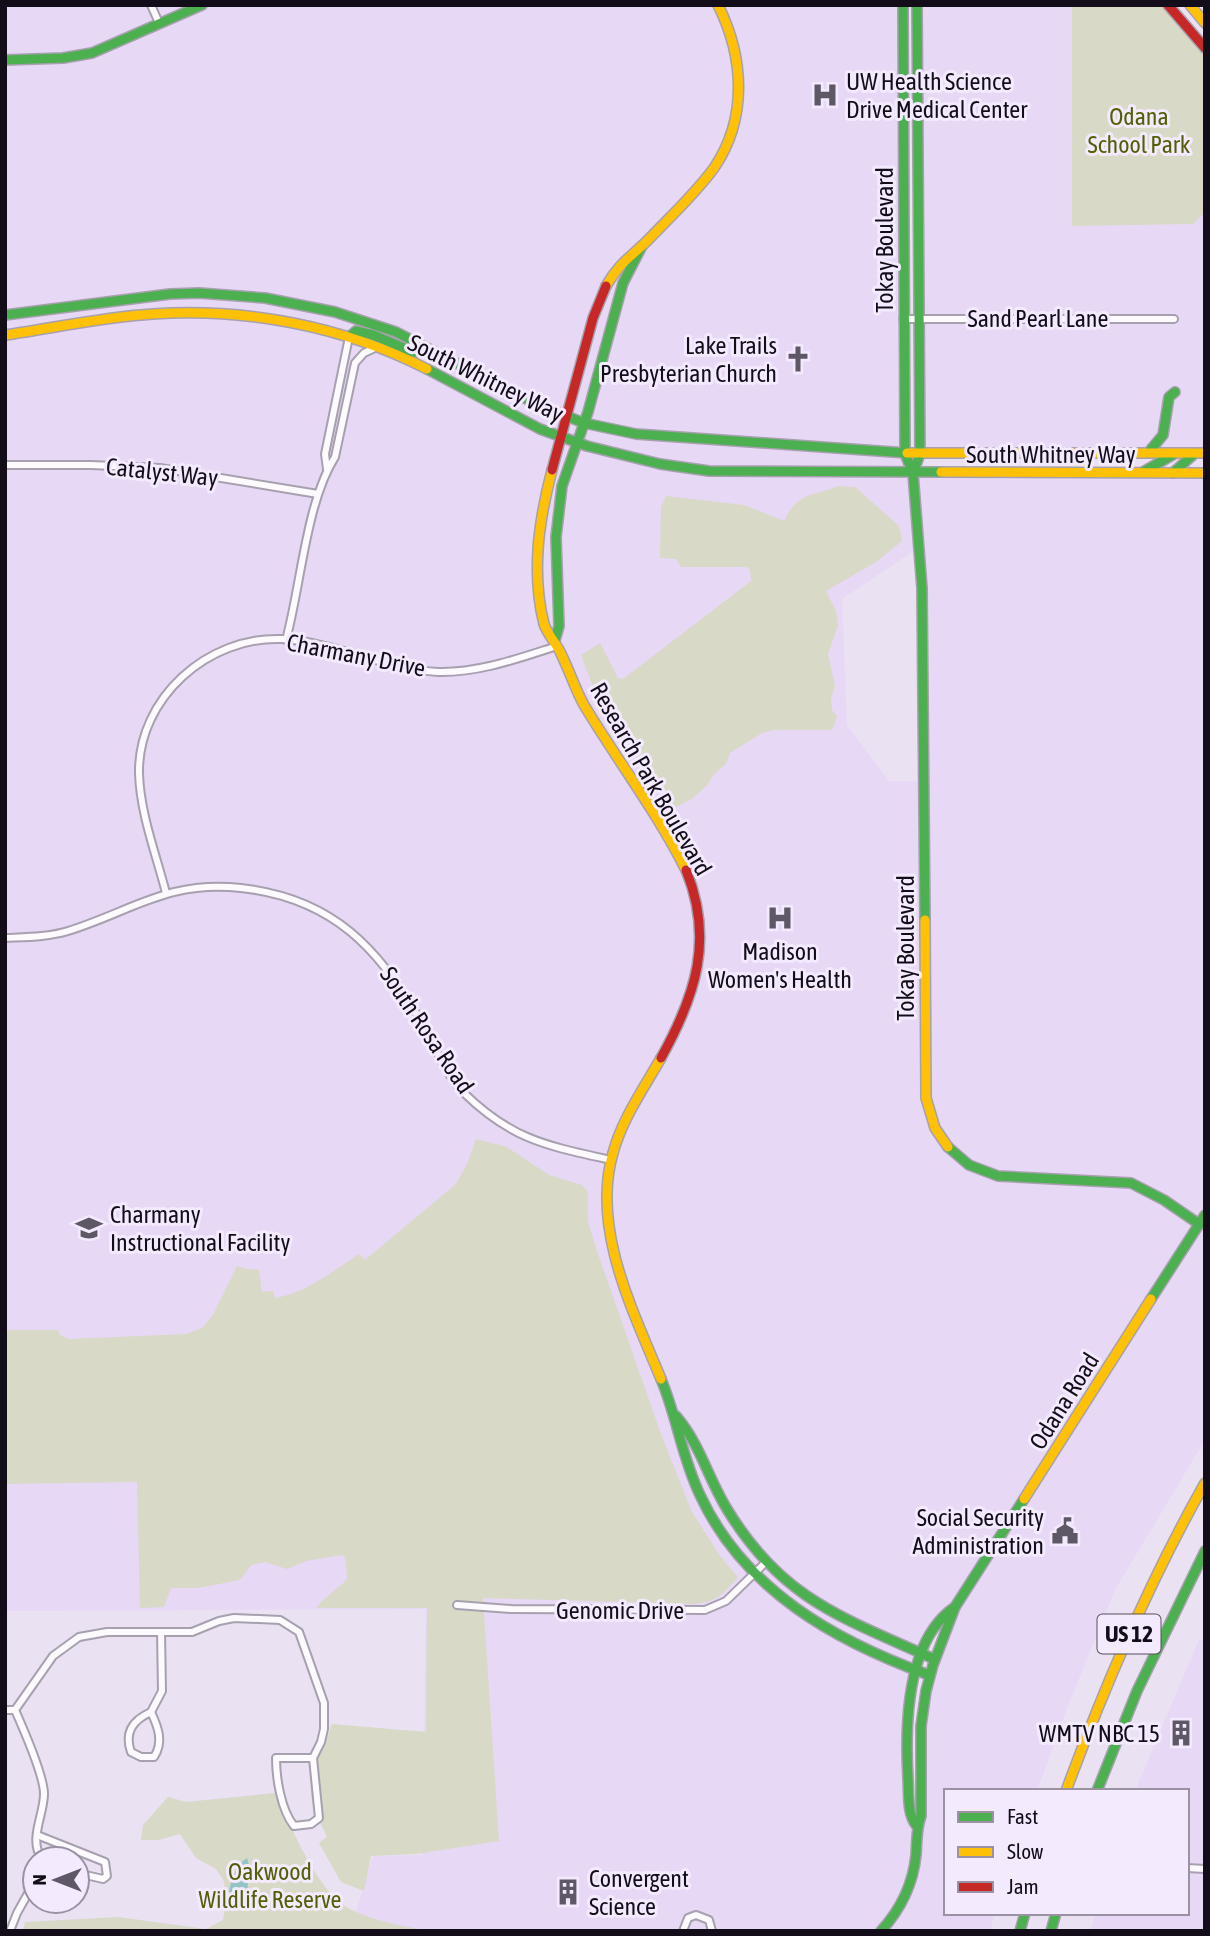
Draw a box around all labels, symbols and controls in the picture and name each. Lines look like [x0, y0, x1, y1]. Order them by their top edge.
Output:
place label: UW Health Science Drive Medical Center [846, 68, 1028, 123]
hospital icon: UW Health Science Drive Medical Center [810, 80, 840, 110]
park label: Odana School Park [1088, 103, 1191, 158]
street label: Tokay Boulevard [871, 167, 898, 313]
street label: Sand Pearl Lane [968, 305, 1108, 332]
street label: South Whitney Way [404, 329, 568, 427]
place label: Lake Trails Presbyterian Church [600, 332, 777, 387]
church icon: Lake Trails Presbyterian Church [783, 344, 813, 374]
street label: South Whitney Way [966, 441, 1136, 468]
street label: Catalyst Way [105, 453, 219, 491]
street label: Charmany Drive [284, 628, 428, 682]
street label: Research Park Boulevard [585, 678, 717, 880]
street label: Tokay Boulevard [892, 875, 919, 1021]
hospital icon: Madison Women's Health [765, 903, 795, 933]
place label: Madison Women's Health [708, 938, 852, 993]
street label: South Rosa Road [375, 962, 479, 1098]
place label: Charmany Instructional Facility [110, 1201, 290, 1256]
school or university icon: Charmany Instructional Facility [74, 1213, 104, 1243]
street label: Odana Road [1024, 1348, 1104, 1454]
place label: Social Security Administration [912, 1504, 1044, 1559]
public building icon: Social Security Administration [1050, 1516, 1080, 1546]
street label: Genomic Drive [556, 1597, 684, 1624]
road number: US 12 [1098, 1614, 1160, 1653]
building icon: WMTV NBC 15 [1166, 1718, 1196, 1748]
place label: WMTV NBC 15 [1039, 1720, 1160, 1747]
legend [944, 1789, 1189, 1915]
text: Fast [1007, 1804, 1038, 1828]
text: Slow [1007, 1839, 1044, 1863]
north arrow [21, 1845, 91, 1915]
park label: Oakwood Wildlife Reserve [199, 1858, 342, 1913]
place label: Convergent Science [589, 1865, 689, 1920]
text: N [28, 1874, 50, 1886]
text: Jam [1007, 1874, 1039, 1898]
building icon: Convergent Science [553, 1877, 583, 1907]

